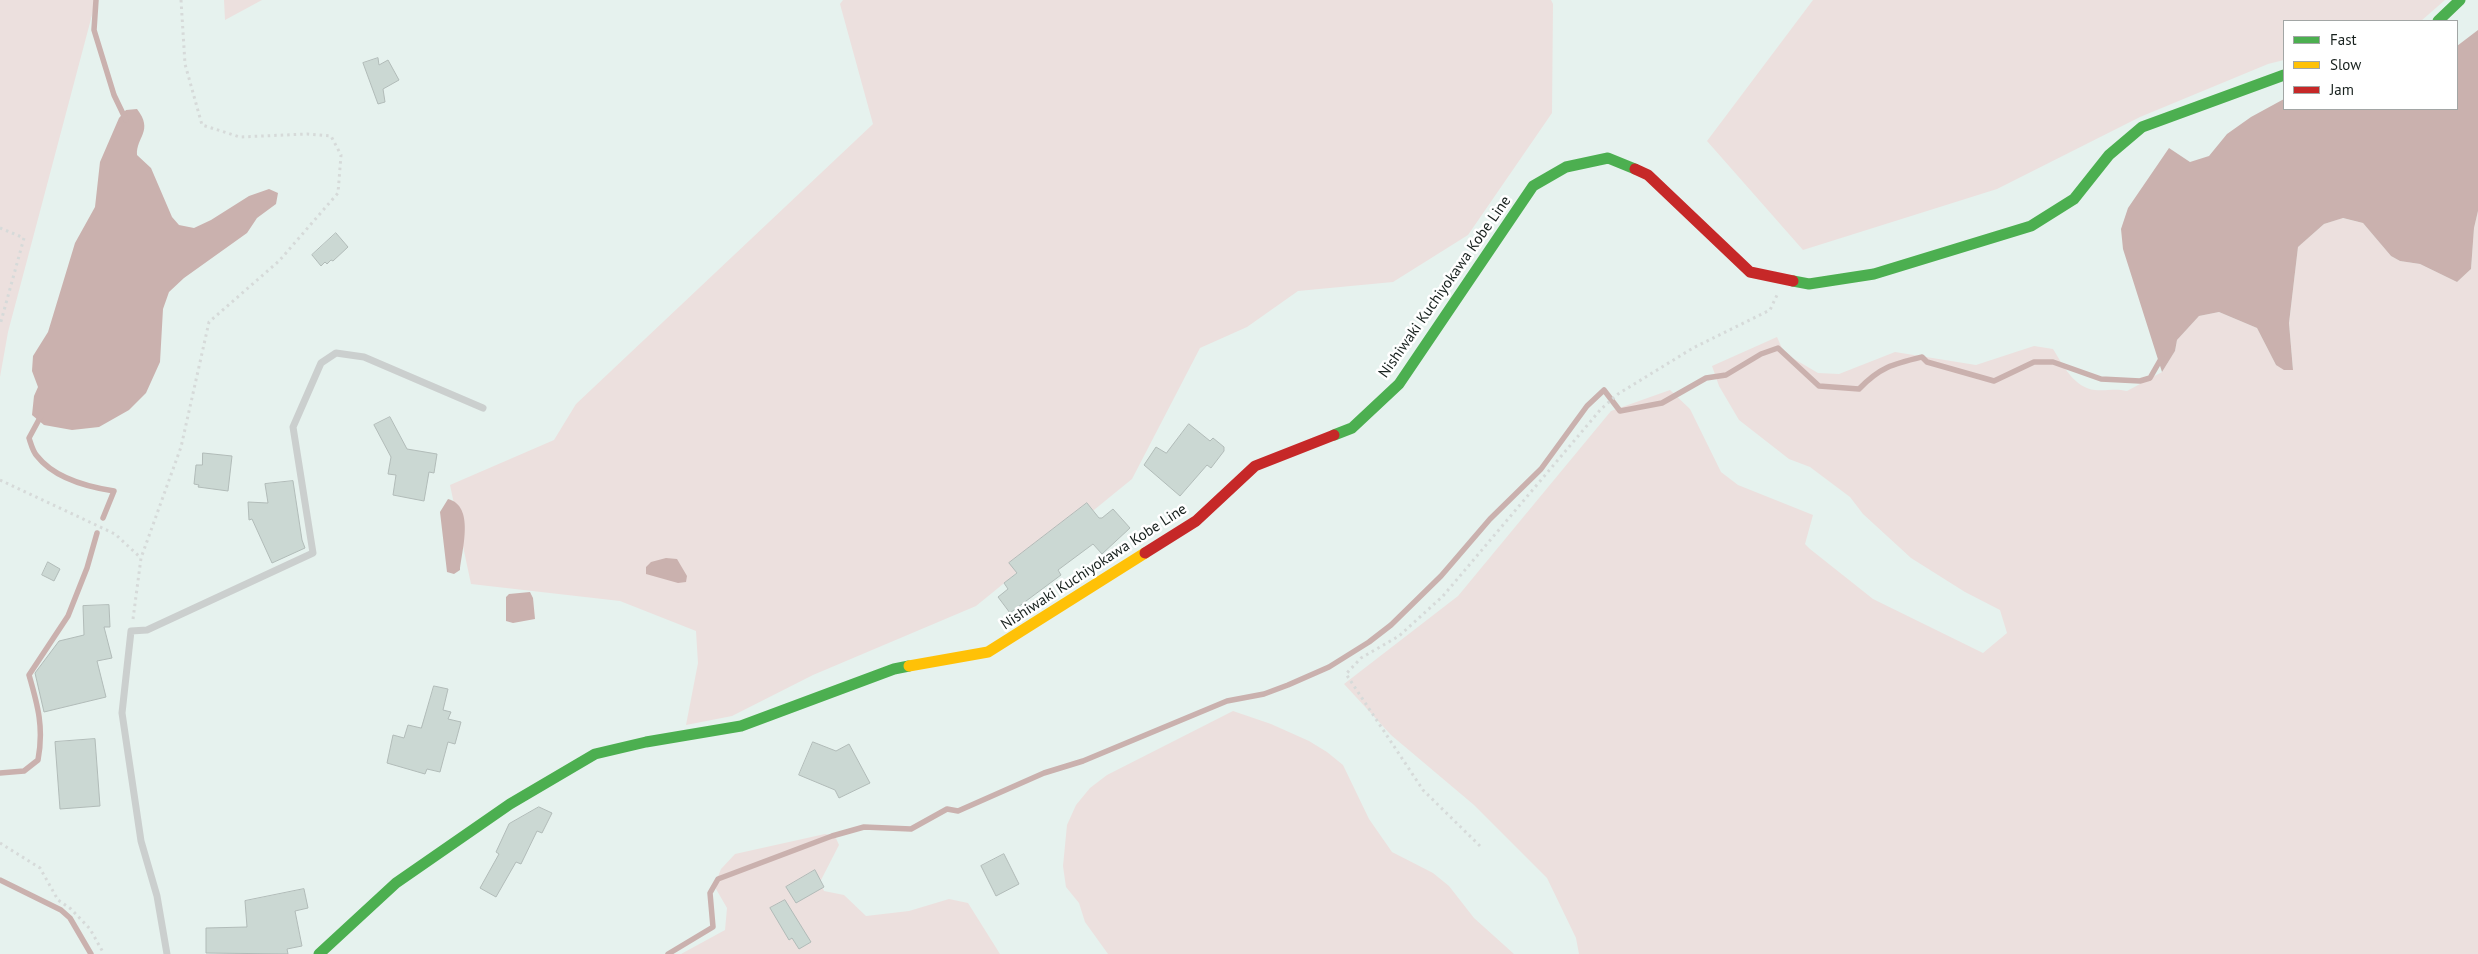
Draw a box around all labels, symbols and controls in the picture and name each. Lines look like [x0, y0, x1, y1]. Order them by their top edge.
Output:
legend [2283, 20, 2458, 110]
text: Fast [2330, 30, 2357, 49]
text: Slow [2330, 55, 2361, 74]
text: Jam [2330, 80, 2354, 99]
street label: Nishiwaki Kuchiyokawa Kobe Line [1375, 193, 1515, 381]
street label: Nishiwaki Kuchiyokawa Kobe Line [998, 500, 1190, 634]

